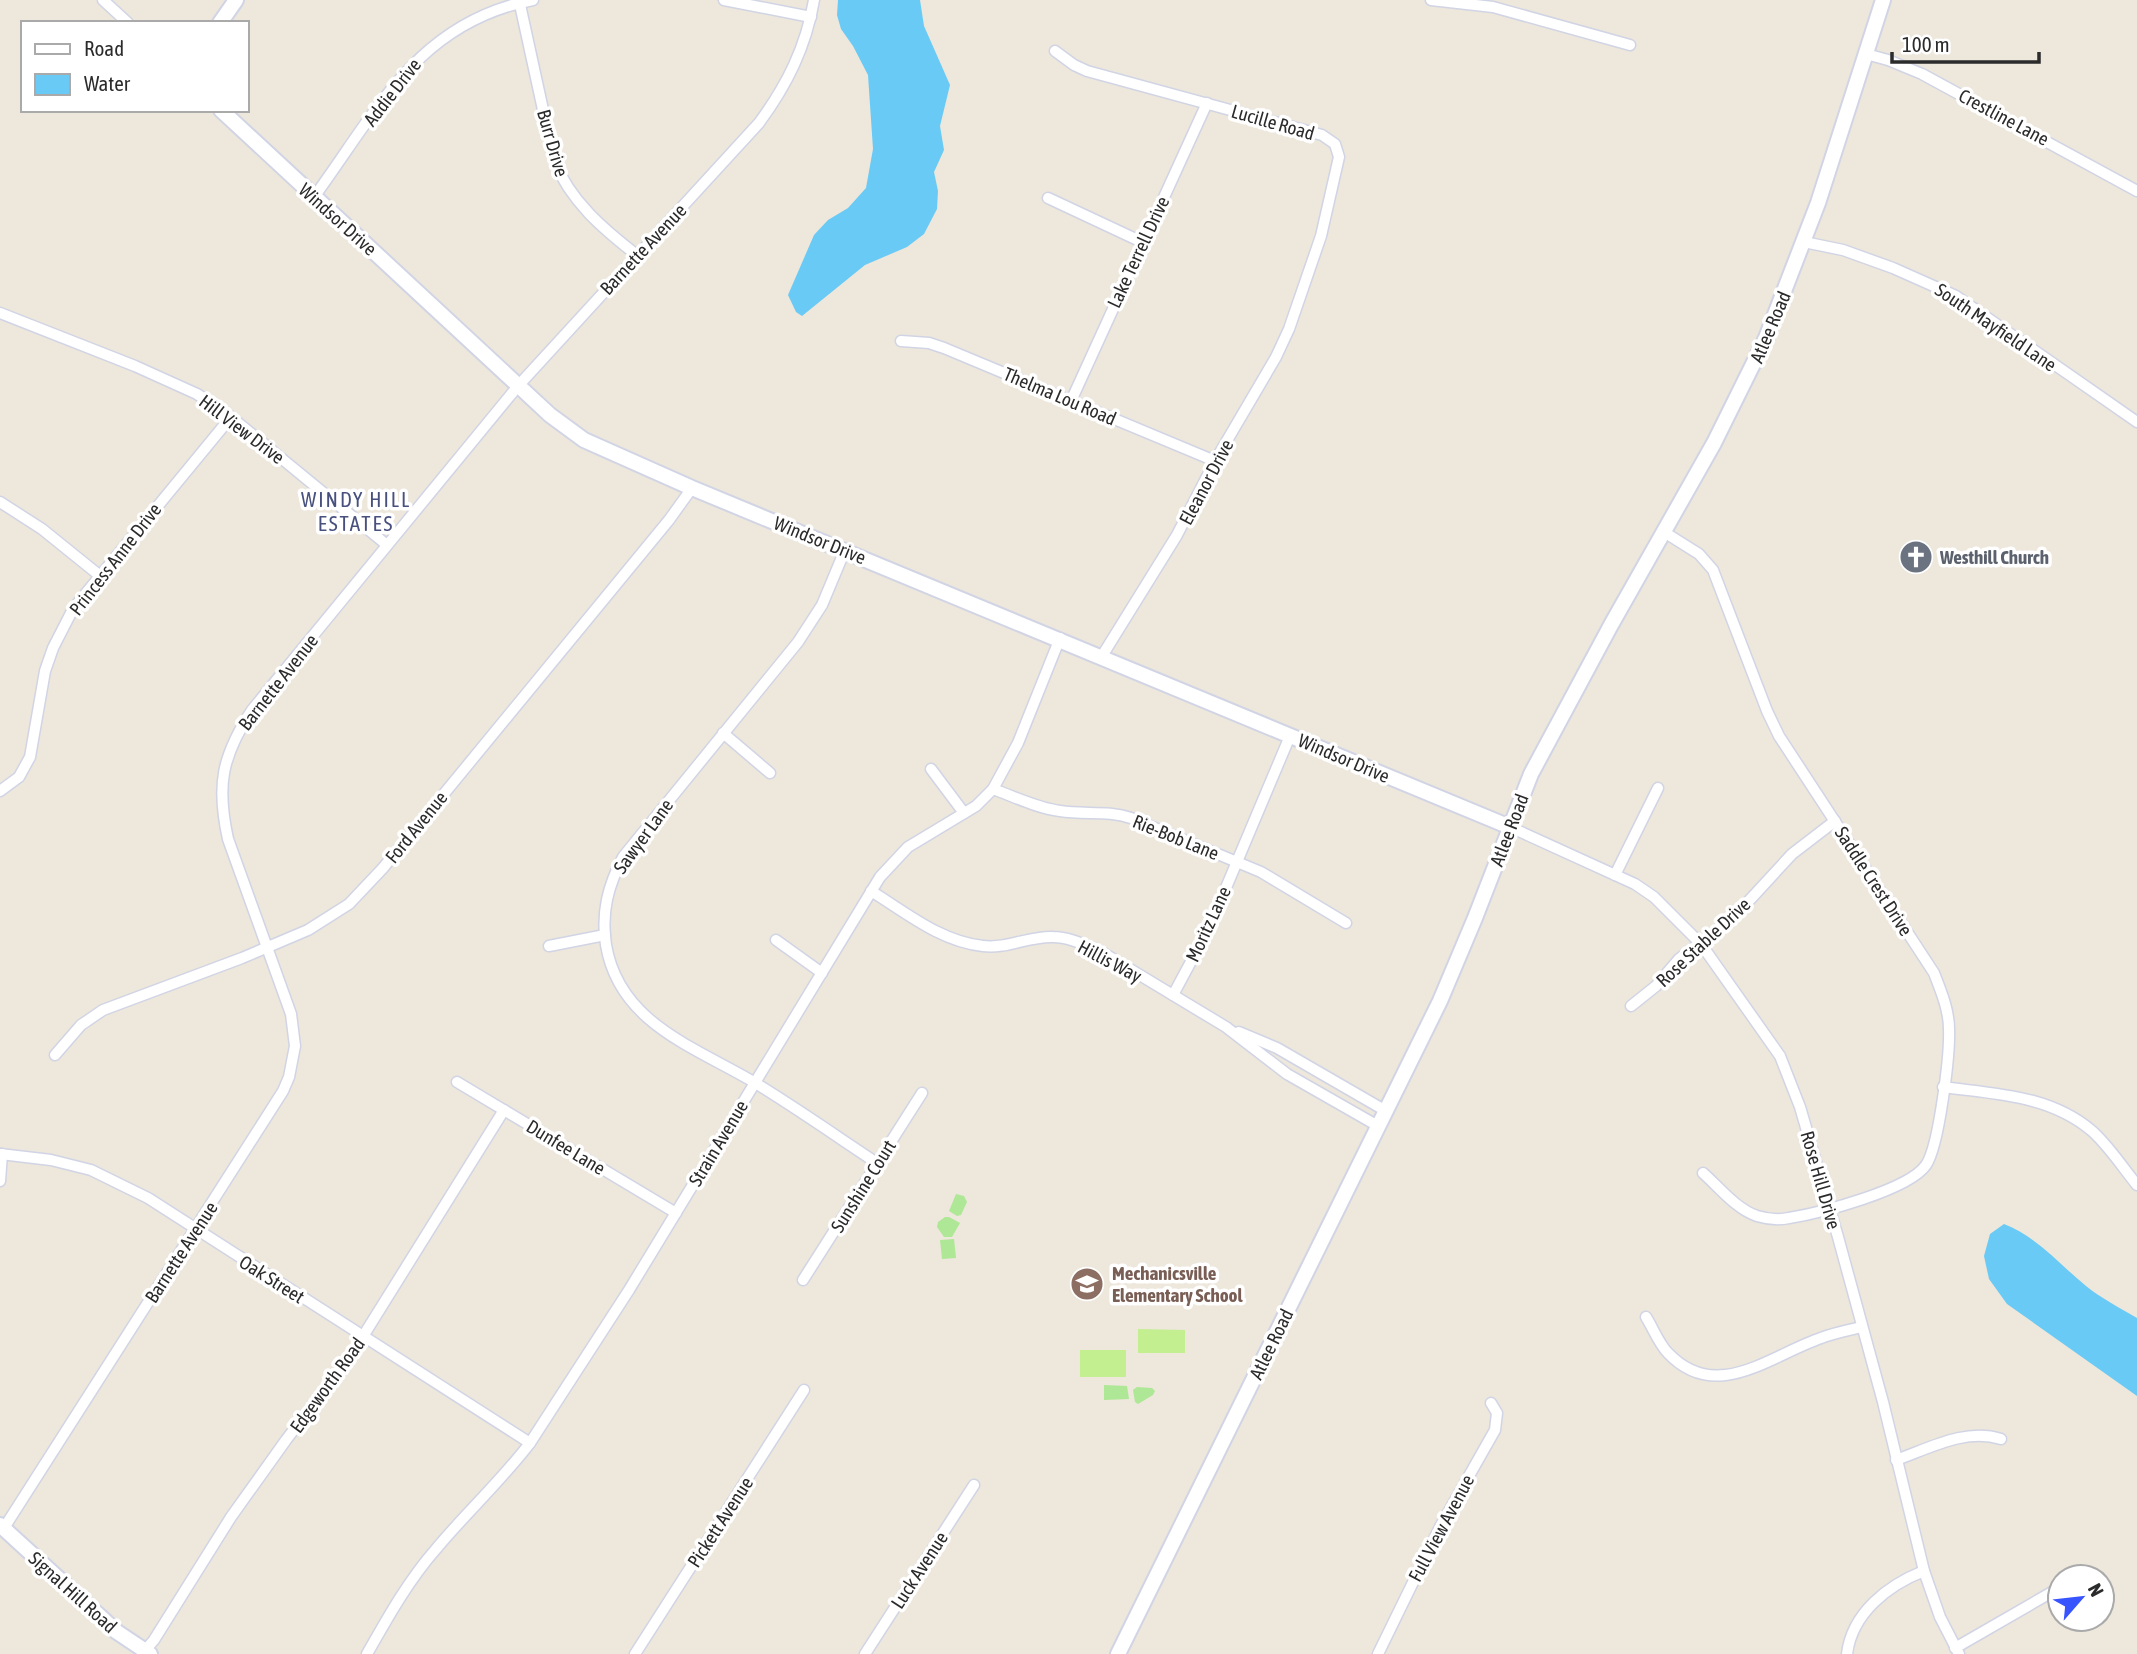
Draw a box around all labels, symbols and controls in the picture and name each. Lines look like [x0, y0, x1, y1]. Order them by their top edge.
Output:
legend [21, 21, 248, 112]
scale bar [1892, 21, 2039, 65]
text: 100 m [1902, 32, 1950, 56]
text: Road [84, 36, 124, 60]
street label: Addie Drive [359, 54, 425, 130]
text: Water [84, 71, 131, 95]
street label: Crestline Lane [1955, 84, 2053, 150]
street label: Lucille Road [1229, 100, 1317, 144]
street label: Burr Drive [533, 107, 573, 179]
street label: Windsor Drive [295, 178, 381, 260]
street label: Lake Terrell Drive [1103, 193, 1173, 311]
street label: Barnette Avenue [595, 199, 691, 299]
street label: South Mayfield Lane [1931, 278, 2061, 376]
street label: Atlee Road [1745, 288, 1795, 366]
street label: Thelma Lou Road [1000, 362, 1120, 430]
street label: Hill View Drive [195, 390, 289, 468]
street label: Eleanor Drive [1174, 435, 1238, 529]
district label: WINDY HILL ESTATES [301, 487, 411, 535]
street label: Princess Anne Drive [64, 499, 166, 619]
street label: Windsor Drive [771, 512, 869, 568]
church icon: Westhill Church [1897, 538, 1935, 576]
place label: Westhill Church [1939, 546, 2049, 568]
street label: Barnette Avenue [234, 630, 322, 734]
street label: Windsor Drive [1295, 729, 1393, 787]
street label: Ford Avenue [380, 787, 452, 867]
street label: Atlee Road [1485, 791, 1533, 869]
street label: Sawyer Lane [609, 794, 677, 878]
street label: Rie-Bob Lane [1130, 810, 1222, 864]
street label: Saddle Crest Drive [1831, 822, 1917, 940]
street label: Moritz Lane [1181, 883, 1235, 965]
street label: Rose Stable Drive [1651, 893, 1755, 991]
street label: Hillis Way [1074, 935, 1146, 987]
street label: Strain Avenue [684, 1096, 752, 1190]
street label: Dunfee Lane [523, 1115, 609, 1179]
street label: Rose Hill Drive [1796, 1128, 1846, 1232]
street label: Sunshine Court [826, 1136, 900, 1236]
street label: Barnette Avenue [140, 1197, 222, 1307]
street label: Oak Street [235, 1250, 309, 1308]
place label: Mechanicsville Elementary School [1112, 1262, 1244, 1306]
school or university icon: Mechanicsville Elementary School [1068, 1265, 1106, 1303]
street label: Atlee Road [1245, 1305, 1297, 1383]
street label: Edgeworth Road [285, 1333, 369, 1437]
street label: Full View Avenue [1404, 1471, 1478, 1585]
street label: Pickett Avenue [683, 1473, 757, 1571]
street label: Luck Avenue [886, 1527, 952, 1613]
street label: Signal Hill Road [25, 1547, 121, 1637]
north arrow [2046, 1563, 2116, 1633]
text: N [2084, 1580, 2108, 1600]

